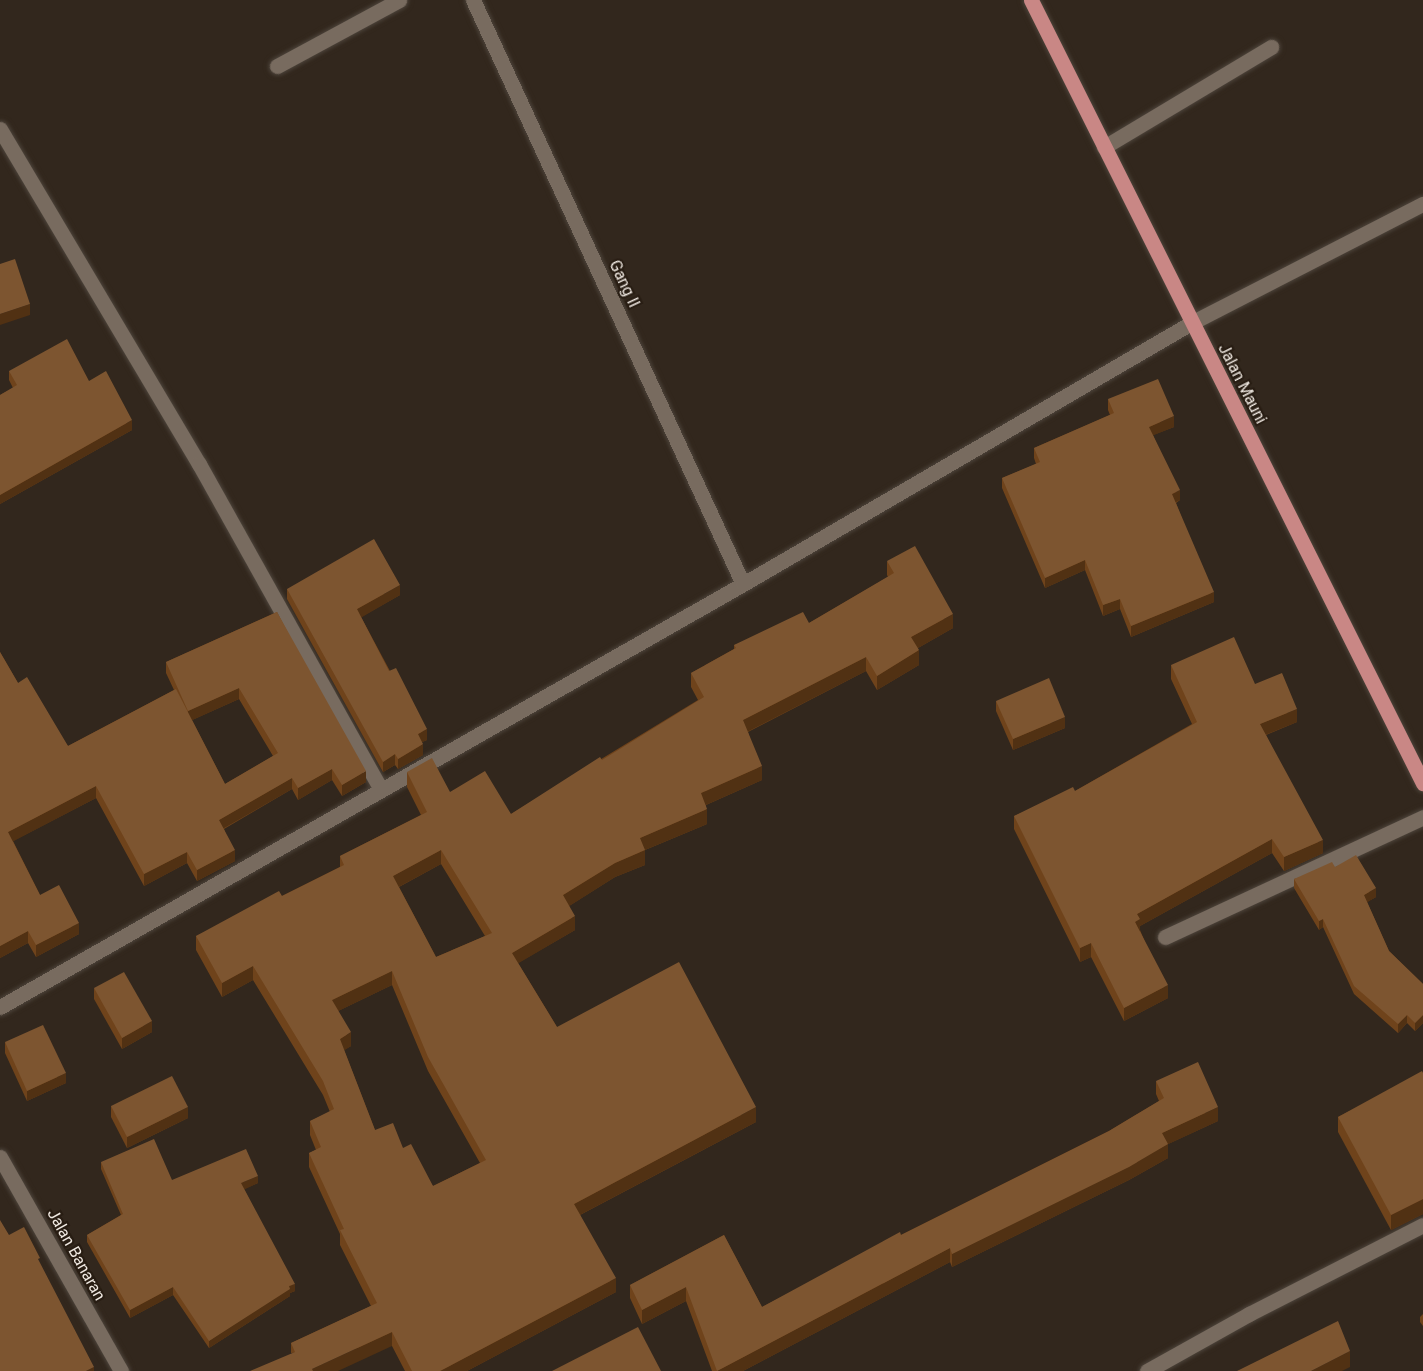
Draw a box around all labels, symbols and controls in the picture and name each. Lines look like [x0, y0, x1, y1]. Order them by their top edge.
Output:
street label: Gang II [605, 257, 643, 311]
street label: Jalan Mauni [1214, 341, 1270, 427]
street label: Jalan Banaran [43, 1206, 109, 1304]

